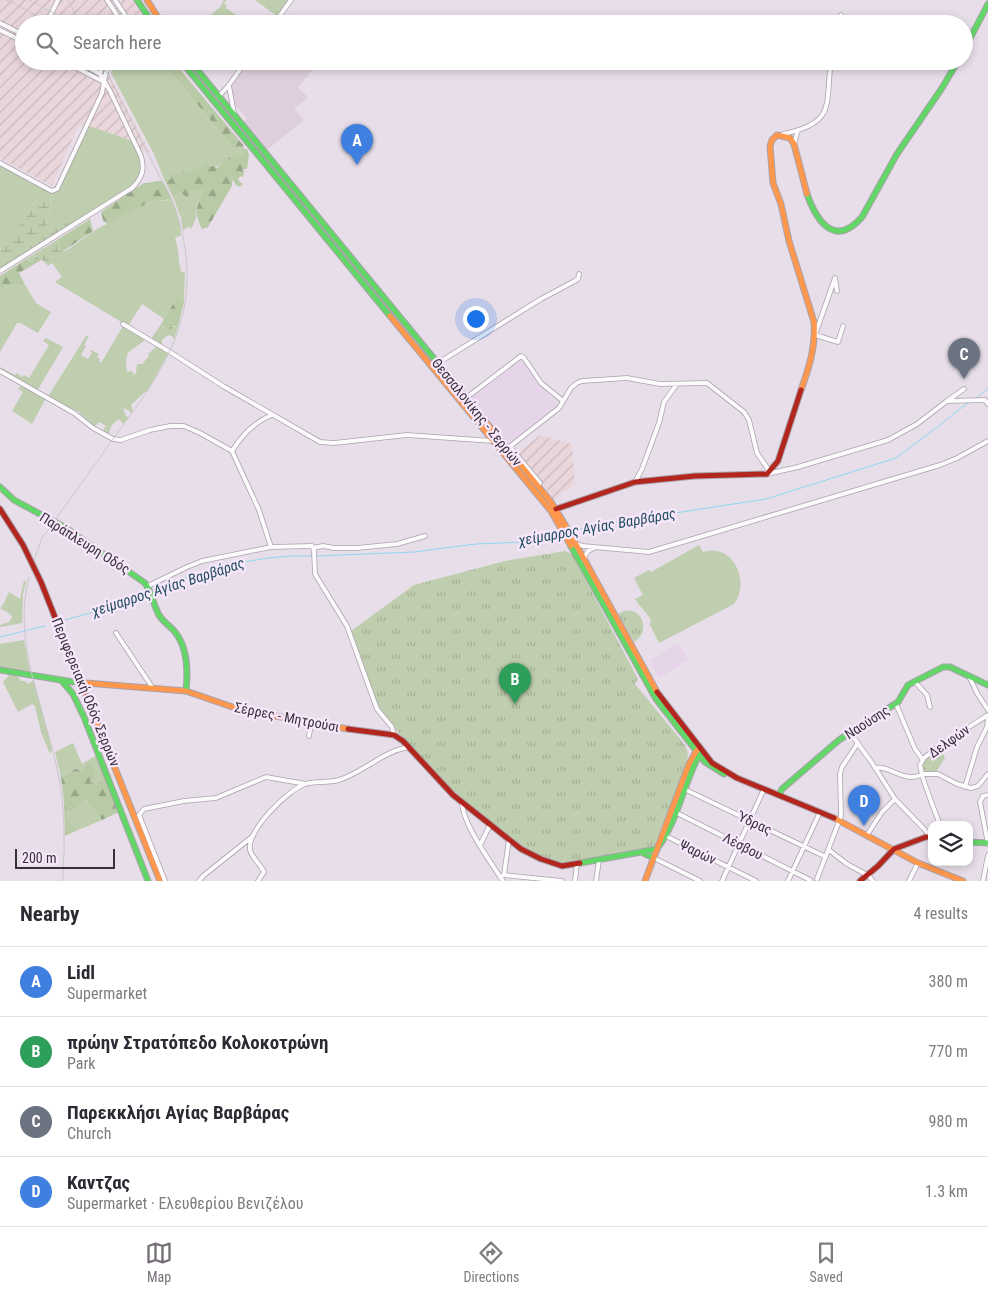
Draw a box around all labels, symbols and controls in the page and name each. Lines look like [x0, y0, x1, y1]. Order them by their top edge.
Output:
search box [15, 15, 973, 70]
icon: search [33, 29, 61, 57]
text: Search here [73, 31, 161, 54]
pin: A [341, 124, 373, 165]
your location [463, 306, 489, 332]
pin: C [948, 338, 980, 379]
street label: Θεσσαλονίκης - Σερρών [429, 355, 525, 469]
water label: χείμαρρος Αγίας Βαρβάρας [516, 504, 677, 550]
street label: Παράπλευρη Οδός [37, 509, 133, 577]
water label: χείμαρρος Αγίας Βαρβάρας [88, 554, 247, 621]
street label: Περιφερειακή Οδός Σερρών [48, 615, 123, 769]
pin: B [499, 663, 531, 704]
street label: Σέρρες - Μητρούσι [233, 699, 341, 735]
street label: Ναούσης [842, 702, 892, 742]
street label: Δελφών [925, 721, 973, 762]
pin: D [848, 785, 880, 826]
street label: Ύδρας [735, 808, 774, 838]
map controls [928, 821, 973, 866]
button: layers [928, 821, 973, 866]
street label: Λέσβου [720, 829, 766, 863]
street label: Ψαρών [677, 836, 719, 868]
scale bar [15, 846, 115, 869]
text: 200 m [22, 850, 57, 866]
text: Nearby [20, 902, 79, 926]
text: 4 results [913, 904, 968, 923]
text: Lidl [67, 961, 95, 984]
text: A [31, 972, 41, 991]
text: 380 m [929, 972, 968, 991]
text: Supermarket [67, 984, 147, 1003]
text: πρώην Στρατόπεδο Κολοκοτρώνη [67, 1031, 329, 1054]
text: B [32, 1042, 40, 1061]
text: 770 m [929, 1042, 968, 1061]
text: Park [67, 1054, 96, 1073]
text: Παρεκκλήσι Αγίας Βαρβάρας [67, 1101, 289, 1124]
text: C [31, 1112, 41, 1131]
text: 980 m [929, 1112, 968, 1131]
text: Church [67, 1124, 111, 1143]
text: Καντζας [67, 1171, 130, 1194]
text: D [31, 1182, 41, 1201]
text: 1.3 km [925, 1182, 968, 1201]
text: Supermarket · Ελευθερίου Βενιζέλου [67, 1194, 303, 1213]
tab: Map [145, 1239, 173, 1285]
tab: Directions [463, 1239, 519, 1285]
tab: Saved [810, 1239, 843, 1285]

